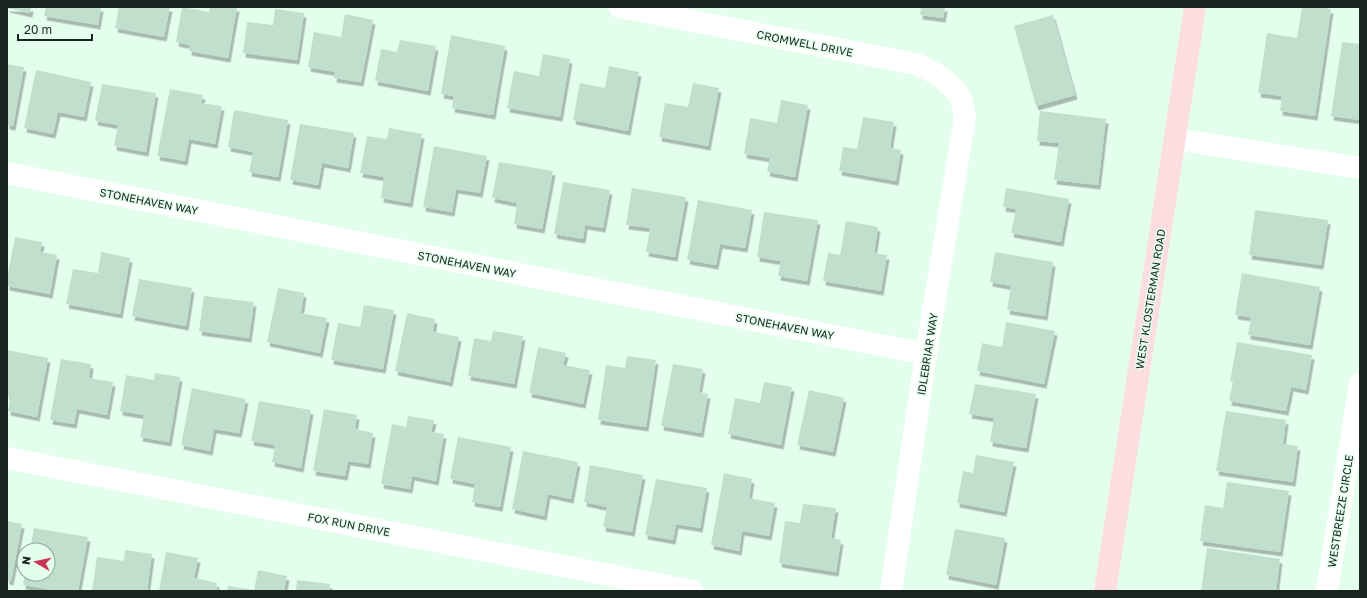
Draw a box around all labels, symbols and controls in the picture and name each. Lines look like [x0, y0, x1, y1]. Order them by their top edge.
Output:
scale bar [18, 16, 92, 42]
text: 20 m [24, 22, 52, 37]
street label: CROMWELL DRIVE [756, 27, 855, 59]
street label: STONEHAVEN WAY [99, 185, 199, 217]
street label: WEST KLOSTERMAN ROAD [1132, 228, 1168, 370]
street label: STONEHAVEN WAY [417, 248, 517, 280]
street label: STONEHAVEN WAY [735, 310, 835, 342]
street label: IDLEBRIAR WAY [914, 312, 940, 396]
street label: WESTBREEZE CIRCLE [1325, 453, 1355, 568]
street label: FOX RUN DRIVE [307, 510, 392, 538]
north arrow [16, 542, 56, 582]
text: N [19, 555, 33, 566]

